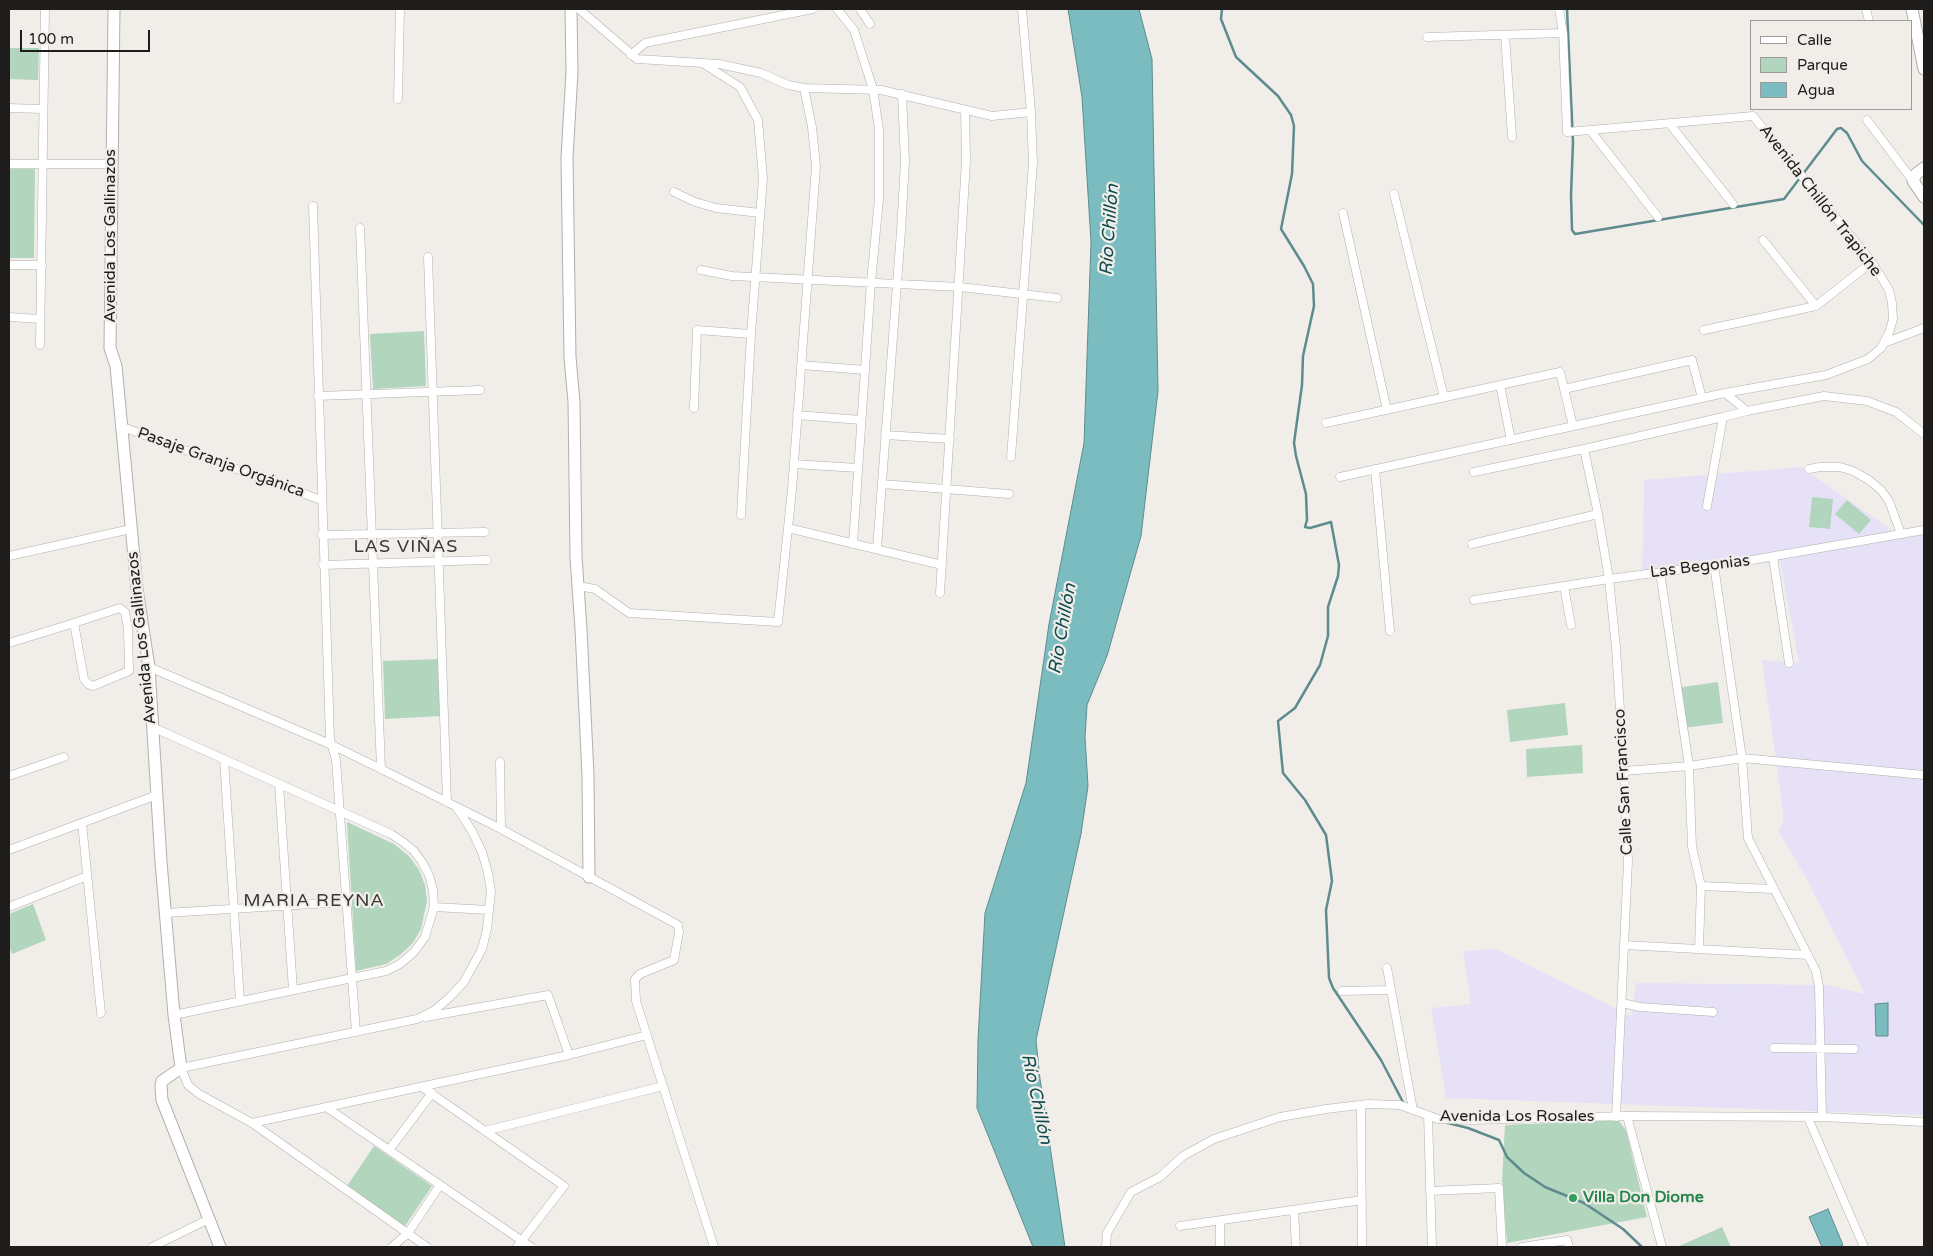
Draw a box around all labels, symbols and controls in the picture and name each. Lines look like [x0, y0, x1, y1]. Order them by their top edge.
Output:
scale bar [22, 20, 152, 52]
legend [1750, 20, 1913, 110]
text: 100 m [28, 30, 74, 48]
text: Calle [1797, 31, 1832, 49]
text: Parque [1797, 56, 1848, 74]
text: Agua [1797, 81, 1835, 99]
street label: Avenida Chillón Trapiche [1755, 121, 1885, 281]
street label: Avenida Los Gallinazos [101, 149, 121, 323]
water label: Río Chillón [1096, 183, 1124, 277]
street label: Pasaje Granja Orgánica [135, 424, 307, 502]
district label: LAS VIÑAS [352, 536, 460, 558]
street label: Avenida Los Gallinazos [123, 551, 161, 725]
street label: Las Begonias [1649, 551, 1751, 583]
water label: Río Chillón [1044, 582, 1082, 676]
street label: Calle San Francisco [1611, 708, 1637, 856]
district label: MARIA REYNA [242, 890, 386, 912]
water label: Río Chillón [1016, 1052, 1056, 1146]
street label: Avenida Los Rosales [1439, 1107, 1595, 1127]
place label: Villa Don Diome [1583, 1188, 1704, 1208]
marker: Villa Don Diome [1567, 1192, 1579, 1204]

